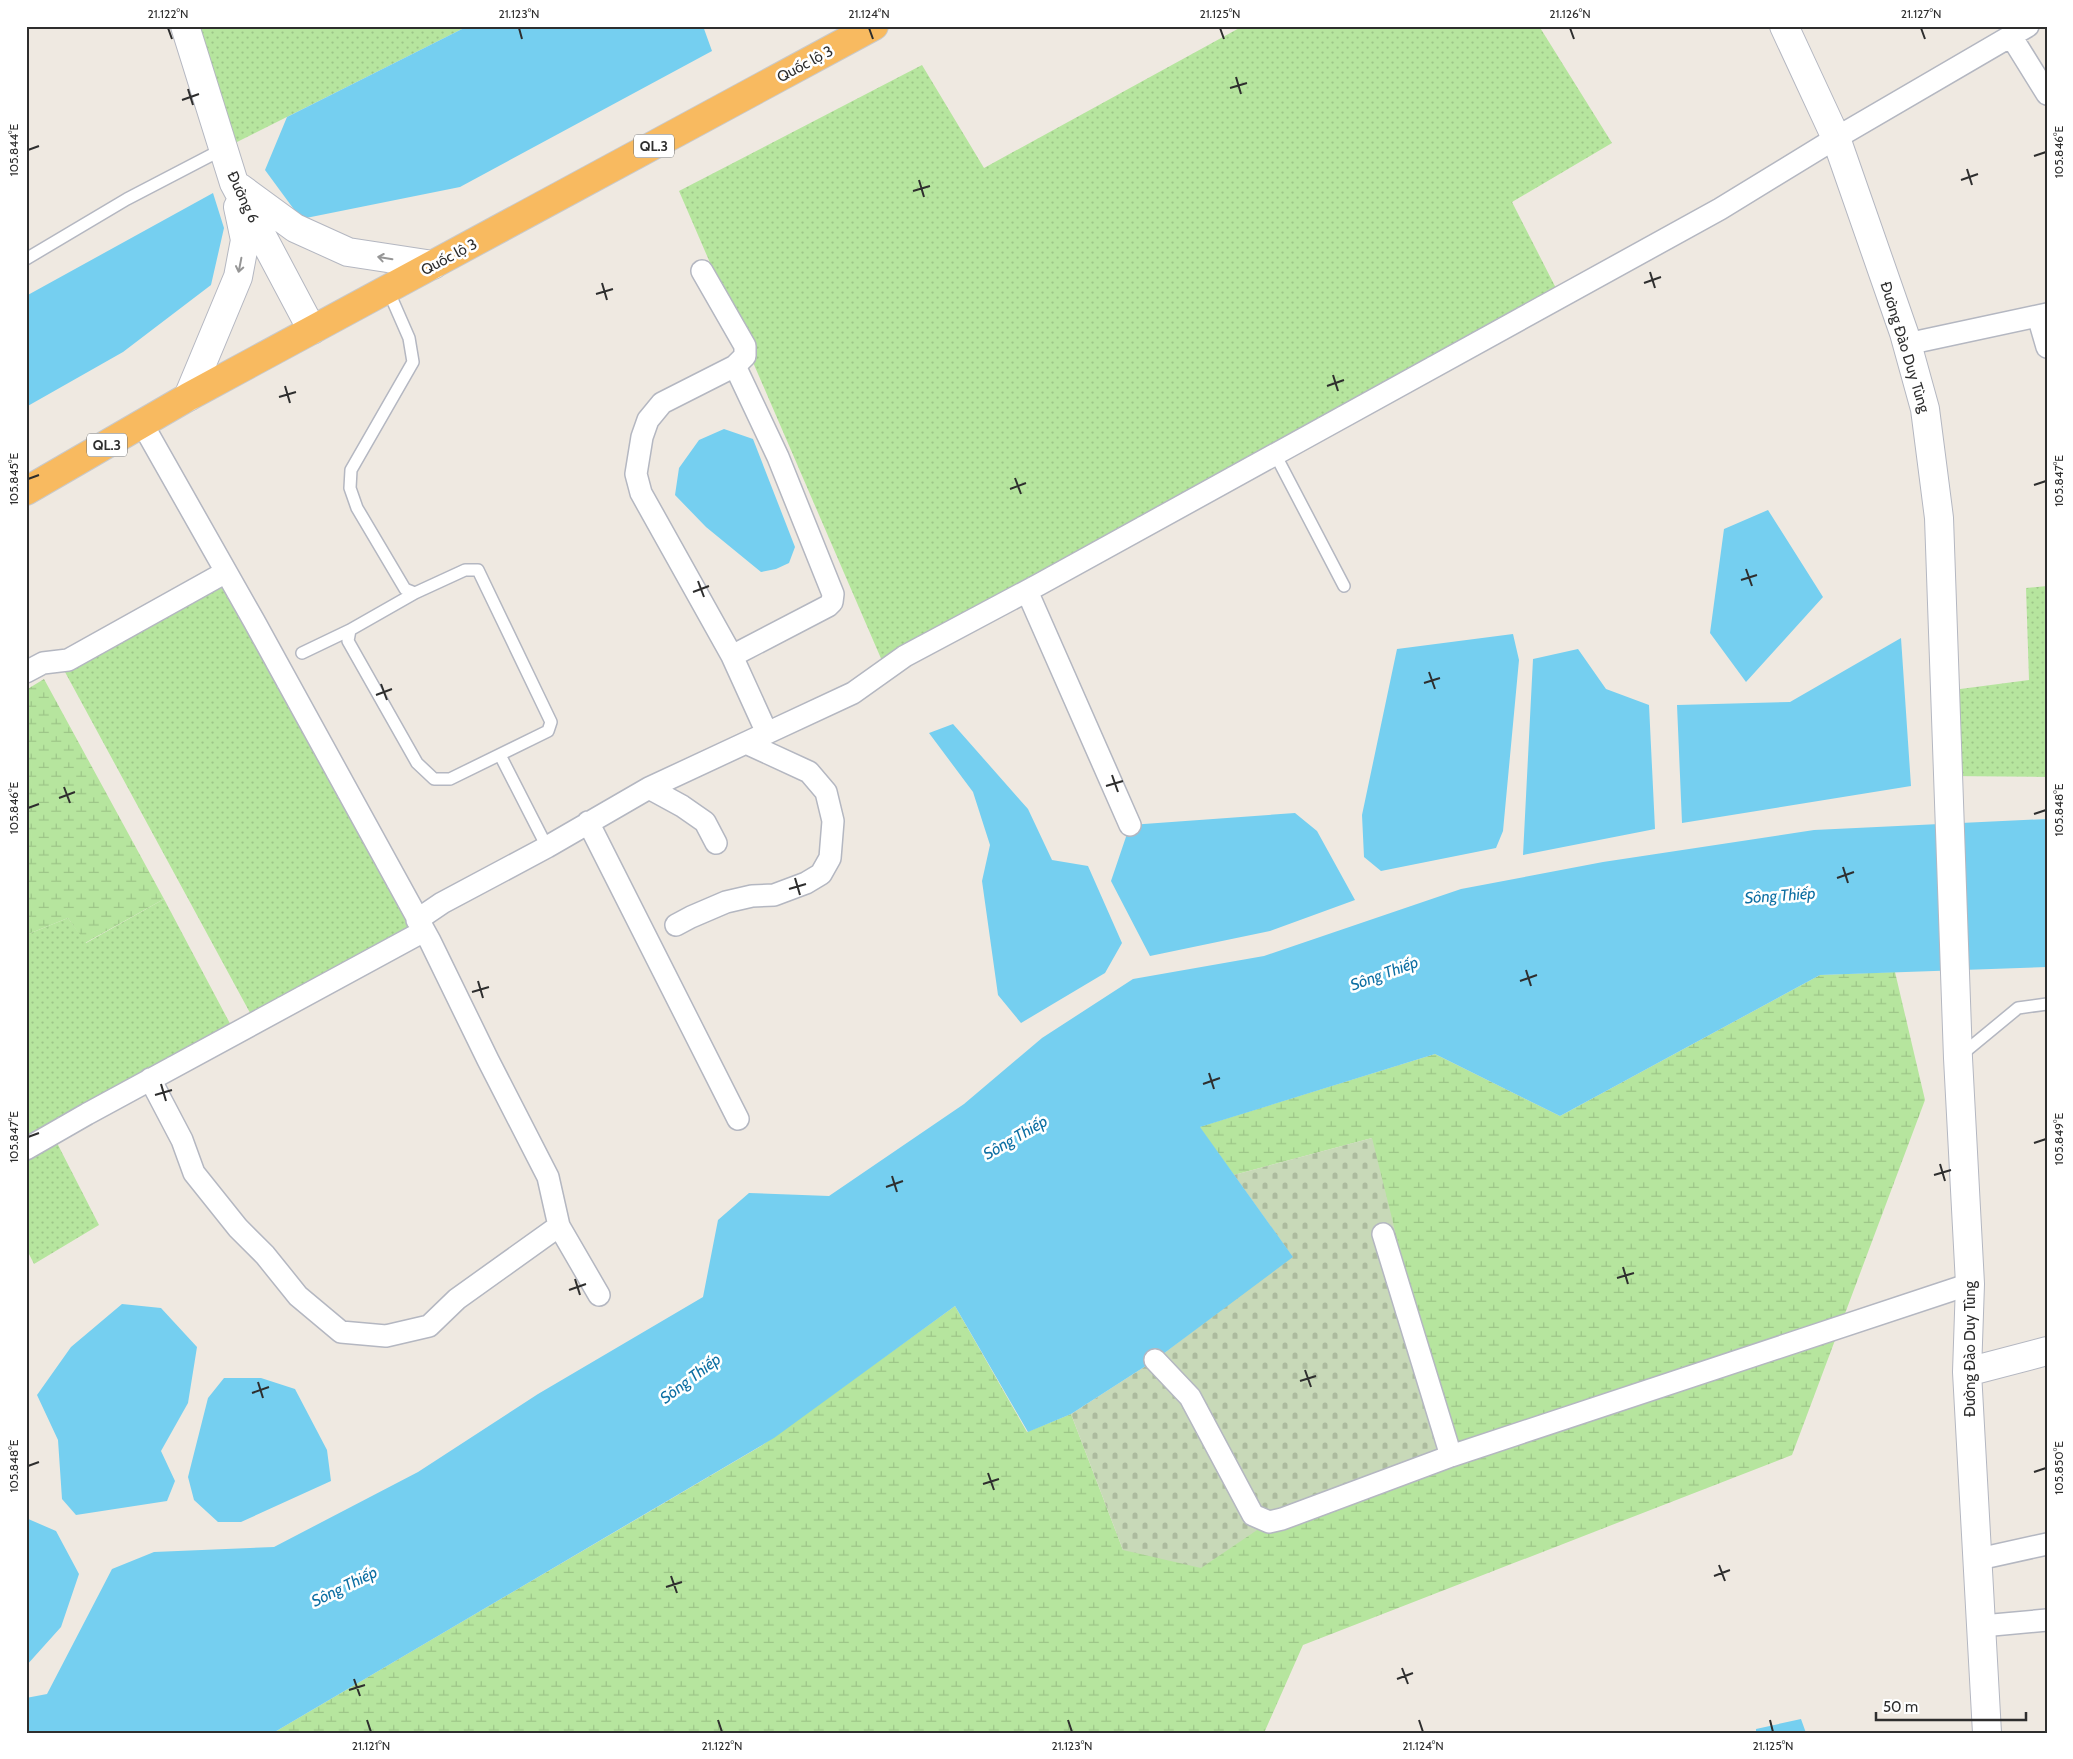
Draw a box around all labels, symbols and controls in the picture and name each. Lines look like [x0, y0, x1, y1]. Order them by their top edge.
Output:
text: 21.122°N [148, 6, 188, 21]
text: 21.123°N [498, 6, 540, 21]
text: 21.124°N [848, 6, 890, 21]
text: 21.125°N [1199, 6, 1241, 21]
text: 21.126°N [1549, 6, 1591, 21]
text: 21.127°N [1901, 6, 1941, 21]
street label: Quốc lộ 3 [774, 42, 836, 86]
text: 105.844°E [6, 123, 21, 176]
text: 105.846°E [2051, 125, 2066, 178]
road number: QL.3 [634, 134, 674, 158]
street label: Đường 6 [223, 168, 263, 226]
street label: Quốc lộ 3 [418, 235, 480, 279]
one-way arrow [377, 252, 393, 262]
one-way arrow [235, 257, 244, 273]
street label: Đường Đào Duy Tùng [1877, 279, 1934, 415]
road number: QL.3 [87, 434, 127, 456]
text: 105.845°E [6, 453, 21, 505]
text: 105.847°E [2051, 455, 2066, 507]
text: 105.846°E [6, 781, 21, 834]
text: 105.848°E [2051, 783, 2066, 836]
water label: Sông Thiếp [1744, 884, 1816, 907]
water label: Sông Thiếp [1348, 952, 1421, 995]
text: 105.847°E [6, 1111, 21, 1163]
water label: Sông Thiếp [980, 1111, 1051, 1163]
text: 105.849°E [2051, 1112, 2066, 1165]
street label: Đường Đào Duy Tùng [1961, 1280, 1979, 1417]
water label: Sông Thiếp [656, 1349, 724, 1407]
text: 105.848°E [6, 1439, 21, 1492]
text: 105.850°E [2051, 1441, 2066, 1495]
water label: Sông Thiếp [308, 1562, 380, 1611]
scale bar [1876, 1689, 2026, 1721]
text: 50 m [1883, 1698, 1918, 1716]
text: 21.121°N [352, 1738, 390, 1753]
text: 21.122°N [702, 1738, 742, 1753]
text: 21.123°N [1051, 1738, 1093, 1753]
text: 21.124°N [1402, 1738, 1444, 1753]
text: 21.125°N [1752, 1738, 1794, 1753]

